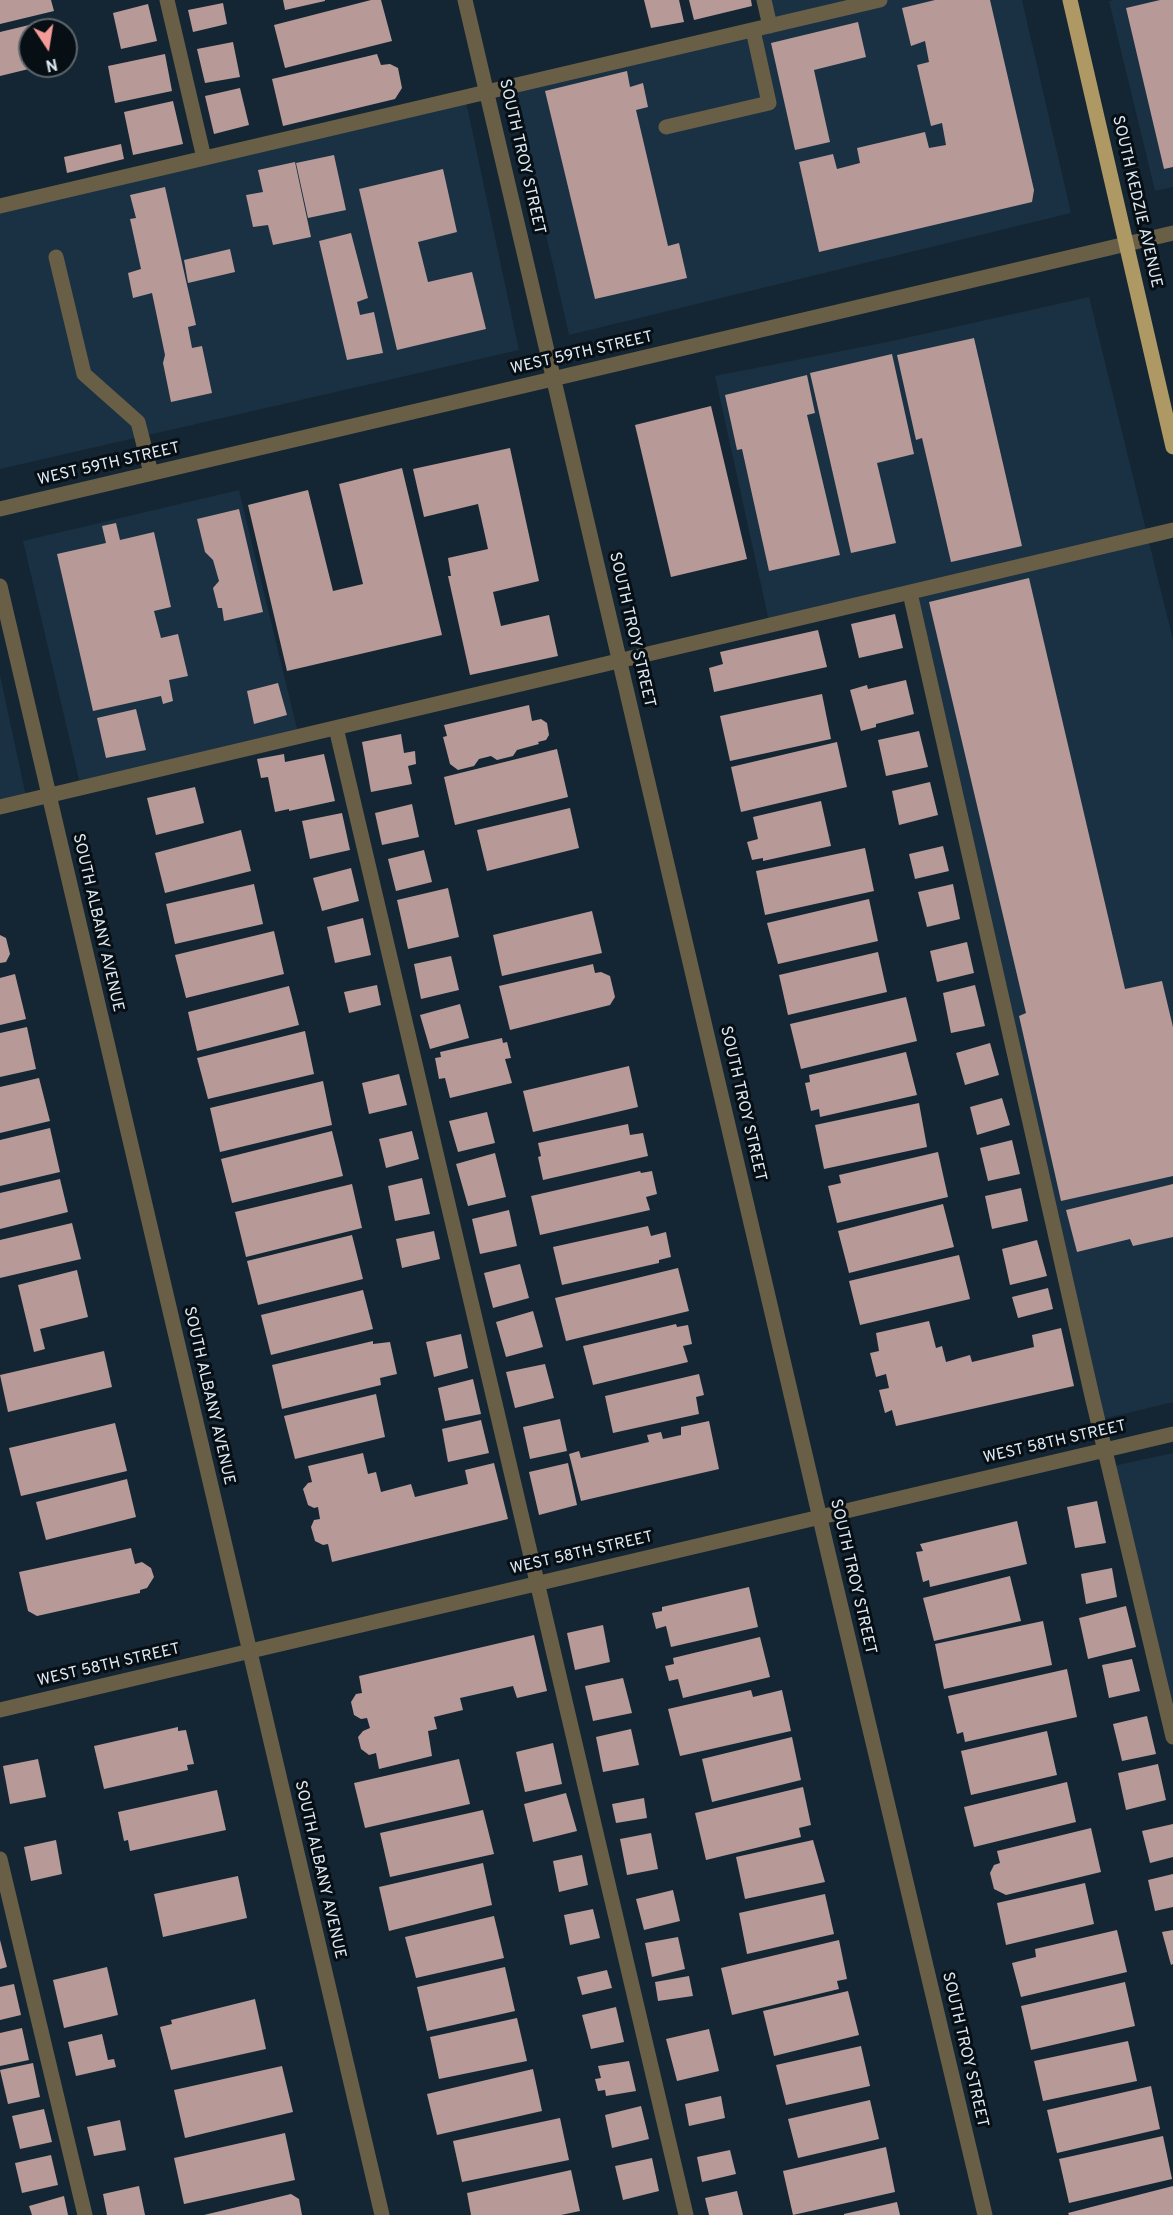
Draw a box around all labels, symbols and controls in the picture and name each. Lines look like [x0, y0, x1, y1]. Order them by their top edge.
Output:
north arrow [18, 18, 78, 78]
text: N [44, 53, 59, 75]
street label: SOUTH TROY STREET [494, 77, 548, 237]
street label: SOUTH KEDZIE AVENUE [1107, 114, 1165, 290]
street label: WEST 59TH STREET [509, 328, 655, 380]
street label: WEST 59TH STREET [36, 439, 182, 491]
street label: SOUTH TROY STREET [604, 550, 658, 710]
street label: SOUTH ALBANY AVENUE [67, 832, 127, 1014]
street label: SOUTH TROY STREET [715, 1024, 769, 1184]
street label: SOUTH ALBANY AVENUE [178, 1305, 238, 1487]
street label: WEST 58TH STREET [982, 1417, 1128, 1469]
street label: SOUTH TROY STREET [825, 1497, 879, 1657]
street label: WEST 58TH STREET [509, 1528, 655, 1580]
street label: WEST 58TH STREET [36, 1640, 182, 1692]
street label: SOUTH ALBANY AVENUE [289, 1779, 349, 1961]
street label: SOUTH TROY STREET [937, 1970, 991, 2130]

